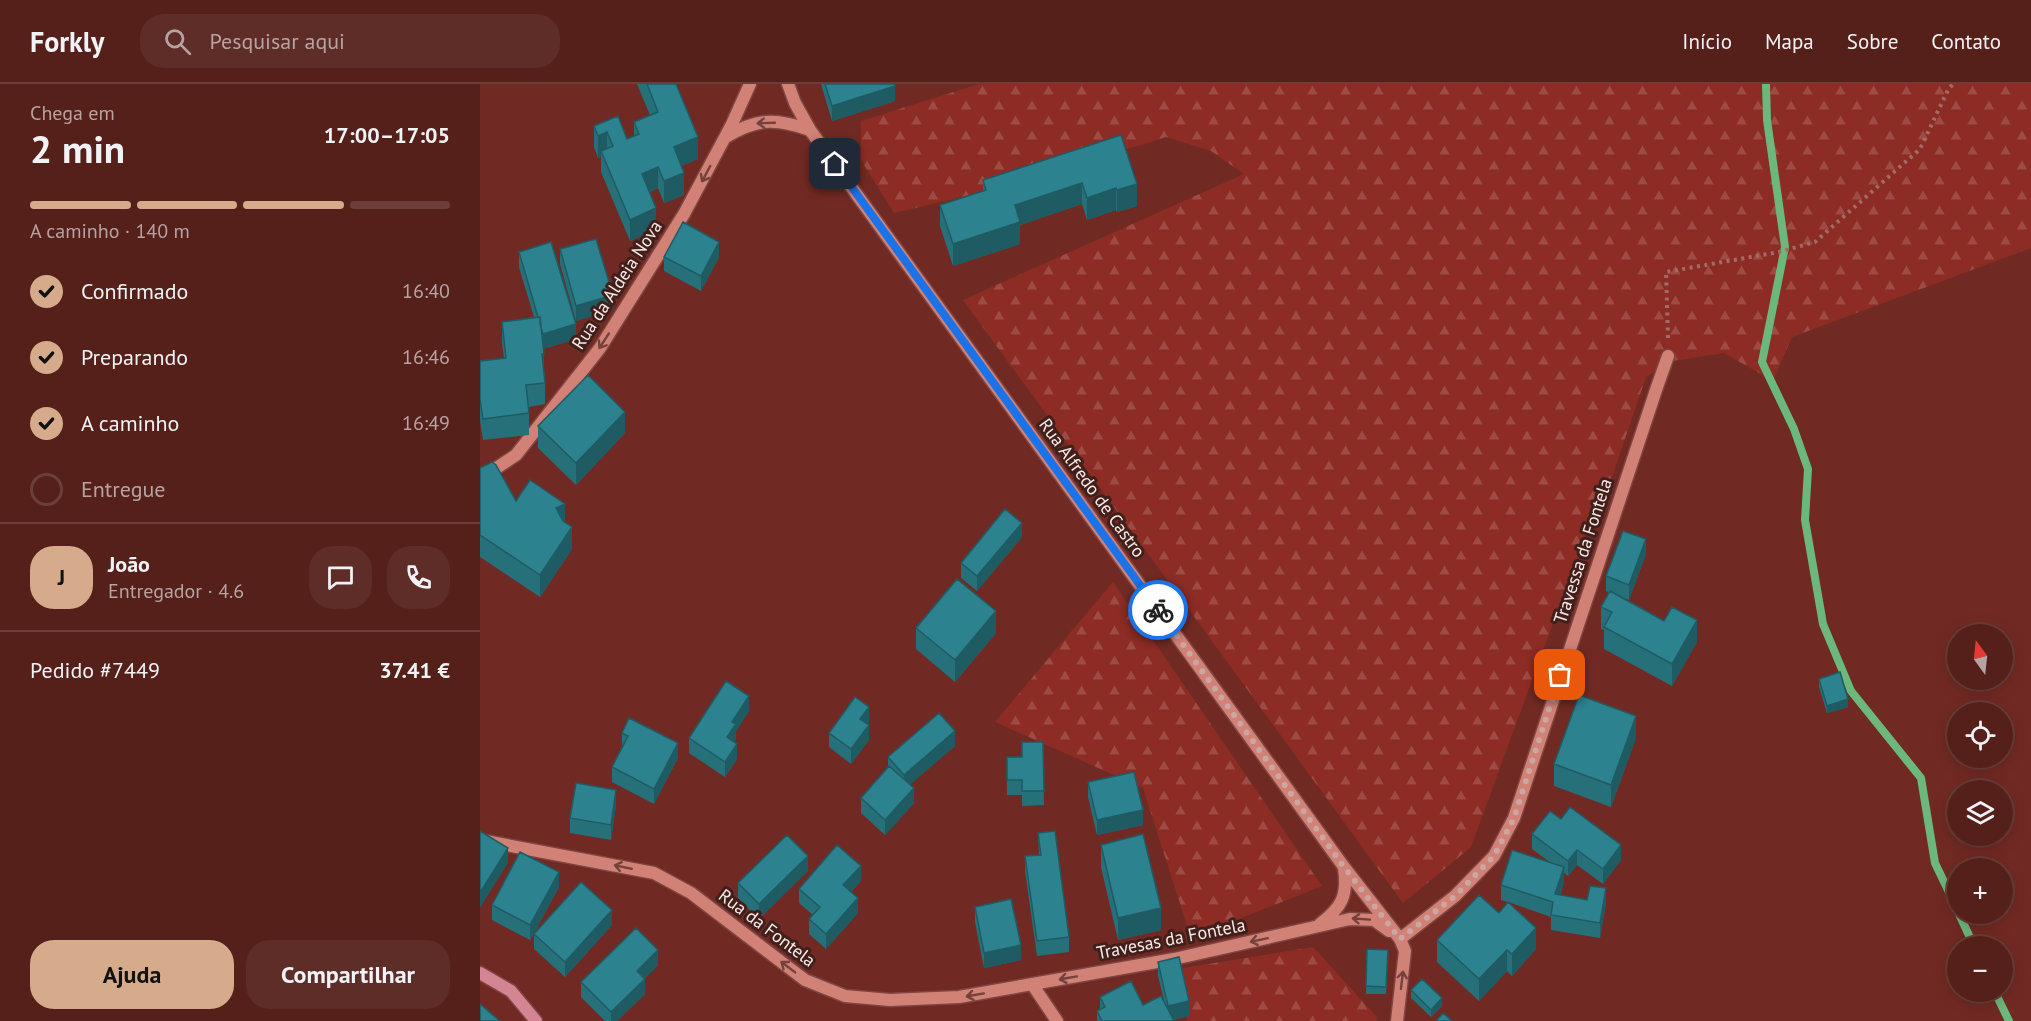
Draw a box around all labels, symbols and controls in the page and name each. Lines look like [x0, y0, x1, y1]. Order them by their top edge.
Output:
search box [140, 14, 560, 68]
text: Forkly [30, 23, 104, 60]
icon: search [161, 25, 194, 58]
text: Pesquisar aqui [209, 27, 345, 55]
text: Início [1682, 28, 1732, 55]
text: Mapa [1765, 28, 1814, 55]
text: Sobre [1847, 28, 1898, 55]
text: Contato [1931, 28, 2001, 55]
text: Chega em [30, 100, 115, 126]
one-way arrow [757, 117, 777, 128]
text: 17:00–17:05 [324, 121, 450, 149]
text: 2 min [30, 123, 125, 174]
pin [809, 138, 860, 189]
icon: home [818, 147, 851, 180]
one-way arrow [699, 165, 711, 183]
street label: Rua da Aldeia Nova [566, 216, 667, 354]
text: A caminho · 140 m [30, 218, 190, 244]
icon: check [30, 275, 63, 308]
text: Confirmado [81, 277, 188, 305]
text: 16:40 [402, 278, 450, 304]
one-way arrow [598, 332, 611, 349]
icon: check [30, 341, 63, 374]
text: Preparando [81, 343, 188, 371]
text: 16:46 [402, 344, 450, 370]
icon: check [30, 407, 63, 440]
text: A caminho [81, 409, 179, 437]
text: 16:49 [402, 410, 450, 436]
street label: Rua Alfredo de Castro [1034, 414, 1151, 562]
text: Entregue [81, 475, 166, 503]
street label: Travessa da Fontela [1548, 475, 1617, 626]
button: chat [309, 546, 372, 609]
button: phone [387, 546, 450, 609]
text: João [108, 550, 150, 578]
text: J [58, 563, 65, 591]
text: Entregador · 4.6 [108, 578, 244, 604]
courier [1128, 580, 1188, 640]
icon: bike [1142, 594, 1175, 627]
north arrow [1947, 624, 2013, 690]
map controls [1947, 624, 2013, 1002]
pin [1534, 649, 1585, 700]
text: Pedido #7449 [30, 656, 160, 684]
text: 37.41 € [379, 656, 450, 684]
icon: bag [1543, 658, 1576, 691]
button: locate [1947, 702, 2013, 768]
button: layers [1947, 780, 2013, 846]
button: + [1947, 858, 2013, 924]
one-way arrow [614, 860, 633, 872]
street label: Rua da Fontela [714, 884, 820, 972]
street label: Travesas da Fontela [1095, 913, 1247, 964]
one-way arrow [1351, 914, 1371, 925]
one-way arrow [1250, 935, 1269, 947]
button: − [1947, 936, 2013, 1002]
button: Ajuda [30, 940, 234, 1009]
button: Compartilhar [246, 940, 450, 1009]
one-way arrow [780, 960, 796, 973]
one-way arrow [1397, 970, 1408, 990]
one-way arrow [1059, 973, 1078, 984]
one-way arrow [965, 989, 985, 1000]

